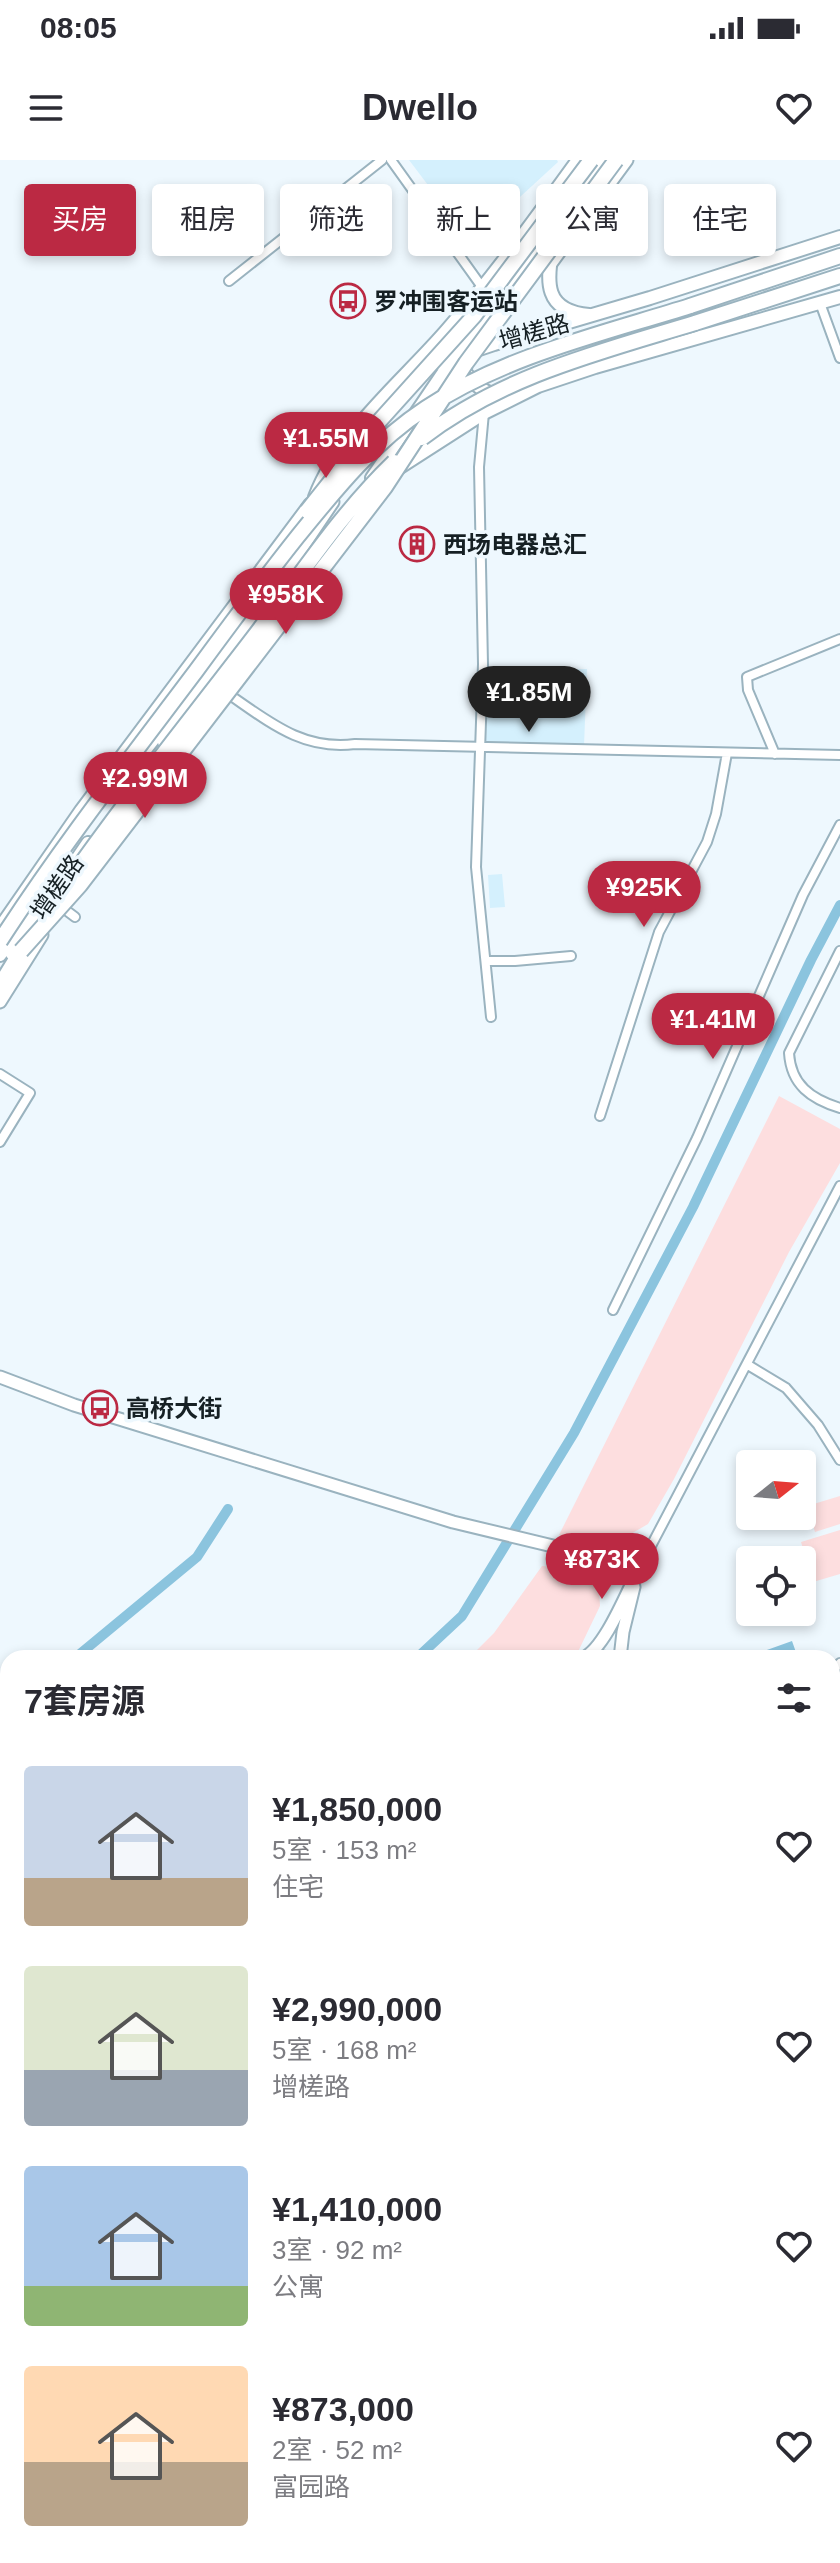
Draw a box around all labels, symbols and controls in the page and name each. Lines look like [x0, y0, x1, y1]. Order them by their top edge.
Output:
text: 08:05 [40, 11, 117, 44]
icon: menu [24, 86, 68, 130]
icon: heart [772, 86, 816, 130]
text: Dwello [362, 87, 478, 128]
chip: 买房 [24, 184, 136, 256]
chip: 租房 [152, 184, 264, 256]
chip: 筛选 [280, 184, 392, 256]
chip: 新上 [408, 184, 520, 256]
chip: 公寓 [536, 184, 648, 256]
chip: 住宅 [664, 184, 776, 256]
bus stop icon: 罗冲围客运站 [329, 282, 367, 320]
place label: 罗冲围客运站 [374, 288, 518, 315]
street label: 增槎路 [496, 309, 572, 355]
pin: ¥1.55M [261, 412, 391, 480]
text: ¥1.55M [283, 423, 369, 453]
building icon: 西场电器总汇 [398, 525, 436, 563]
place label: 西场电器总汇 [443, 531, 587, 558]
pin: ¥958K [230, 568, 342, 636]
text: ¥958K [248, 579, 324, 609]
pin: ¥1.85M [464, 666, 594, 734]
text: ¥1.85M [486, 677, 572, 707]
pin: ¥2.99M [80, 752, 210, 820]
text: ¥2.99M [102, 763, 188, 793]
street label: 增槎路 [25, 850, 89, 924]
pin: ¥925K [588, 861, 700, 929]
text: ¥925K [606, 872, 682, 902]
pin: ¥1.41M [648, 993, 778, 1061]
text: ¥1.41M [670, 1004, 756, 1034]
bus stop icon: 高桥大街 [81, 1389, 119, 1427]
place label: 高桥大街 [126, 1395, 222, 1422]
north arrow [736, 1450, 816, 1530]
map controls [736, 1450, 816, 1626]
pin: ¥873K [546, 1533, 658, 1601]
text: ¥873K [564, 1544, 640, 1574]
button: locate [736, 1546, 816, 1626]
icon: filters [772, 1676, 816, 1720]
text: 7套房源 [24, 1682, 145, 1720]
text: ¥1,850,000 [272, 1790, 442, 1828]
icon: home [88, 1798, 184, 1894]
icon: heart [772, 1824, 816, 1868]
text: 5室 · 153 m² [272, 1835, 417, 1865]
text: 住宅 [272, 1872, 324, 1902]
text: ¥2,990,000 [272, 1990, 442, 2028]
icon: home [88, 1998, 184, 2094]
icon: heart [772, 2024, 816, 2068]
text: 5室 · 168 m² [272, 2035, 417, 2065]
text: 增槎路 [272, 2072, 350, 2102]
text: ¥1,410,000 [272, 2190, 442, 2228]
icon: home [88, 2198, 184, 2294]
icon: heart [772, 2224, 816, 2268]
text: 3室 · 92 m² [272, 2235, 402, 2265]
text: 公寓 [272, 2272, 324, 2302]
text: ¥873,000 [272, 2390, 414, 2428]
icon: home [88, 2398, 184, 2494]
icon: heart [772, 2424, 816, 2468]
text: 2室 · 52 m² [272, 2435, 402, 2465]
text: 富园路 [272, 2472, 350, 2502]

